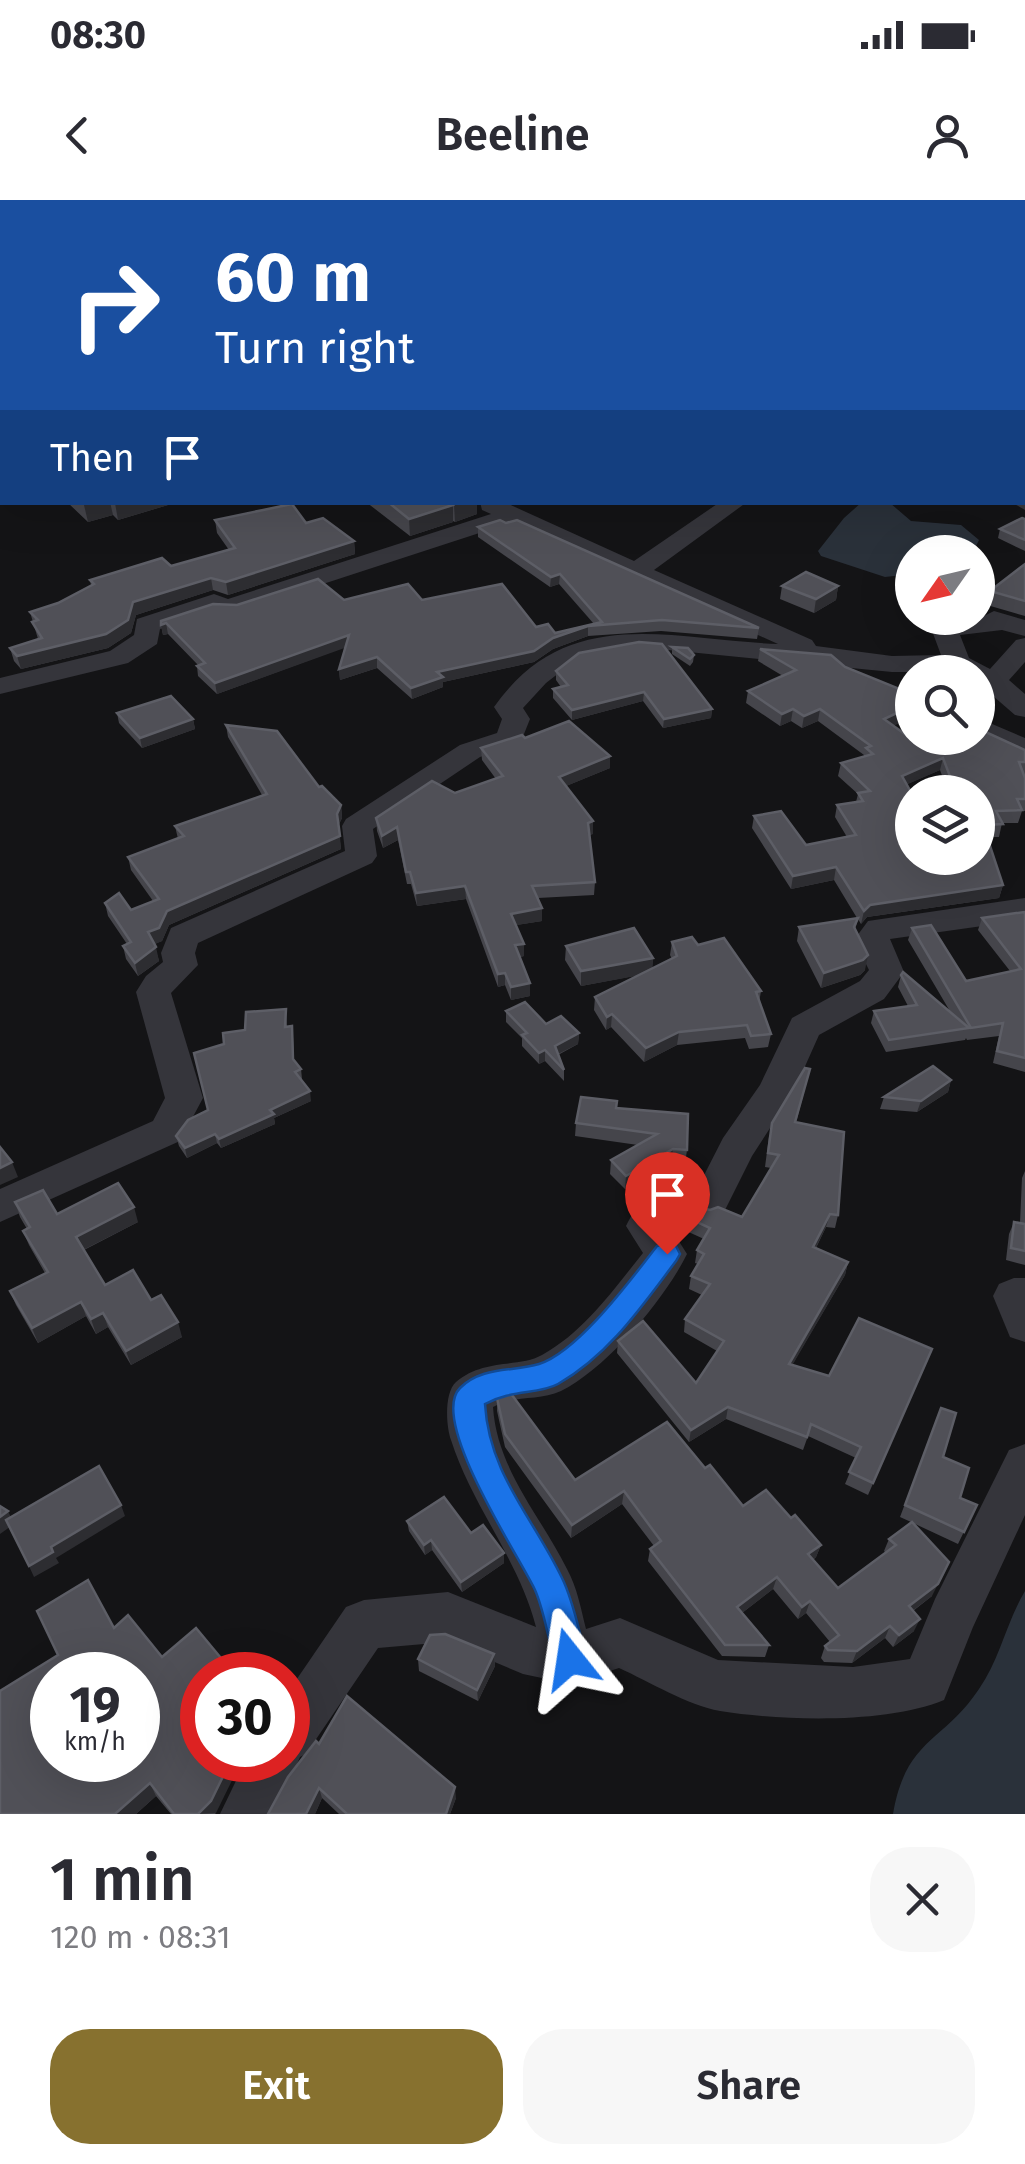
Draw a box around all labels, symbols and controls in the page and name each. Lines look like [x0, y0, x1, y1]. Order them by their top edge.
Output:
text: 08:30 [50, 12, 146, 58]
icon: back [50, 108, 105, 163]
text: Beeline [435, 108, 590, 162]
icon: person [920, 108, 975, 163]
text: 60 m [215, 236, 371, 320]
icon: right [50, 240, 180, 370]
text: Turn right [215, 321, 414, 375]
icon: arrive [155, 430, 210, 485]
text: Then [50, 435, 135, 481]
north arrow [895, 535, 995, 635]
map controls [895, 535, 995, 875]
button: search [895, 655, 995, 755]
button: layers [895, 775, 995, 875]
pin [625, 1152, 710, 1255]
icon: arrive [640, 1167, 695, 1222]
position arrow [518, 1607, 622, 1711]
speed limit sign: 30 [180, 1652, 310, 1782]
text: 19 [69, 1675, 121, 1735]
text: km/h [64, 1727, 126, 1757]
text: 1 min [50, 1844, 195, 1916]
button: close [870, 1847, 975, 1952]
text: 120 m · 08:31 [50, 1918, 231, 1956]
button: Exit [50, 2029, 503, 2144]
button: Share [523, 2029, 975, 2144]

